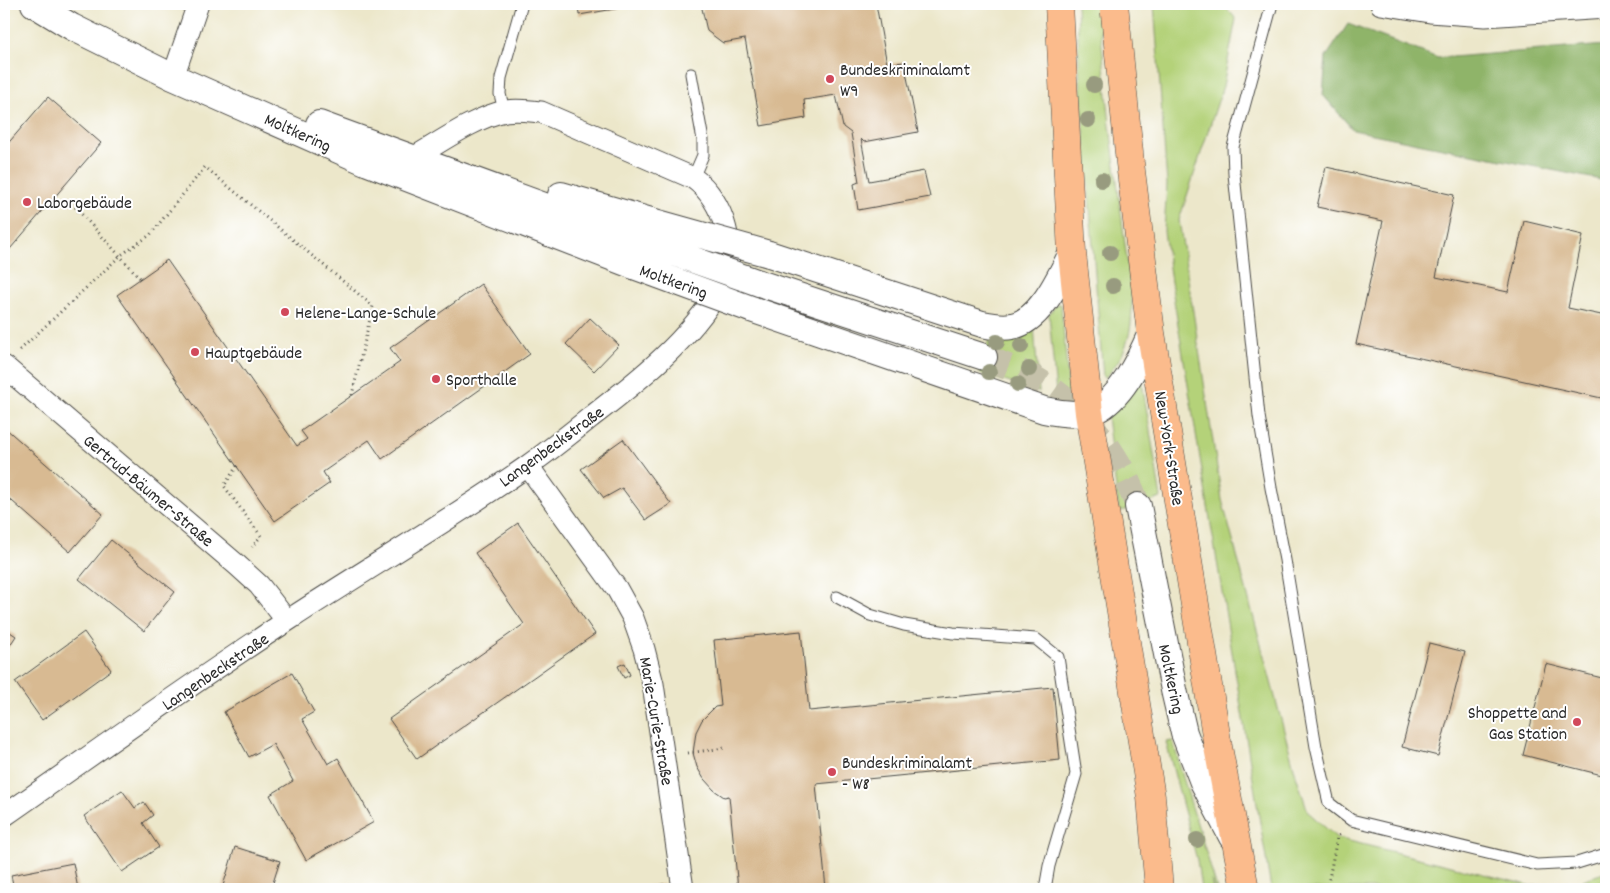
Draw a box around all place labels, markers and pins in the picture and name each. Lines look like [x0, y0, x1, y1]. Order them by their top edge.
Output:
place label: Bundeskriminalamt W9 [840, 59, 970, 105]
marker: Bundeskriminalamt W9 [824, 73, 836, 85]
place label: Laborgebäude [37, 192, 132, 217]
marker: Laborgebäude [21, 196, 33, 208]
place label: Helene-Lange-Schule [295, 302, 436, 327]
marker: Helene-Lange-Schule [279, 306, 291, 318]
place label: Hauptgebäude [205, 342, 302, 367]
marker: Hauptgebäude [189, 346, 201, 358]
place label: Sporthalle [446, 369, 517, 394]
marker: Sporthalle [430, 373, 442, 385]
place label: Shoppette and Gas Station [1468, 702, 1567, 748]
marker: Shoppette and Gas Station [1571, 716, 1583, 728]
place label: Bundeskriminalamt - W8 [842, 752, 972, 798]
marker: Bundeskriminalamt - W8 [826, 766, 838, 778]

